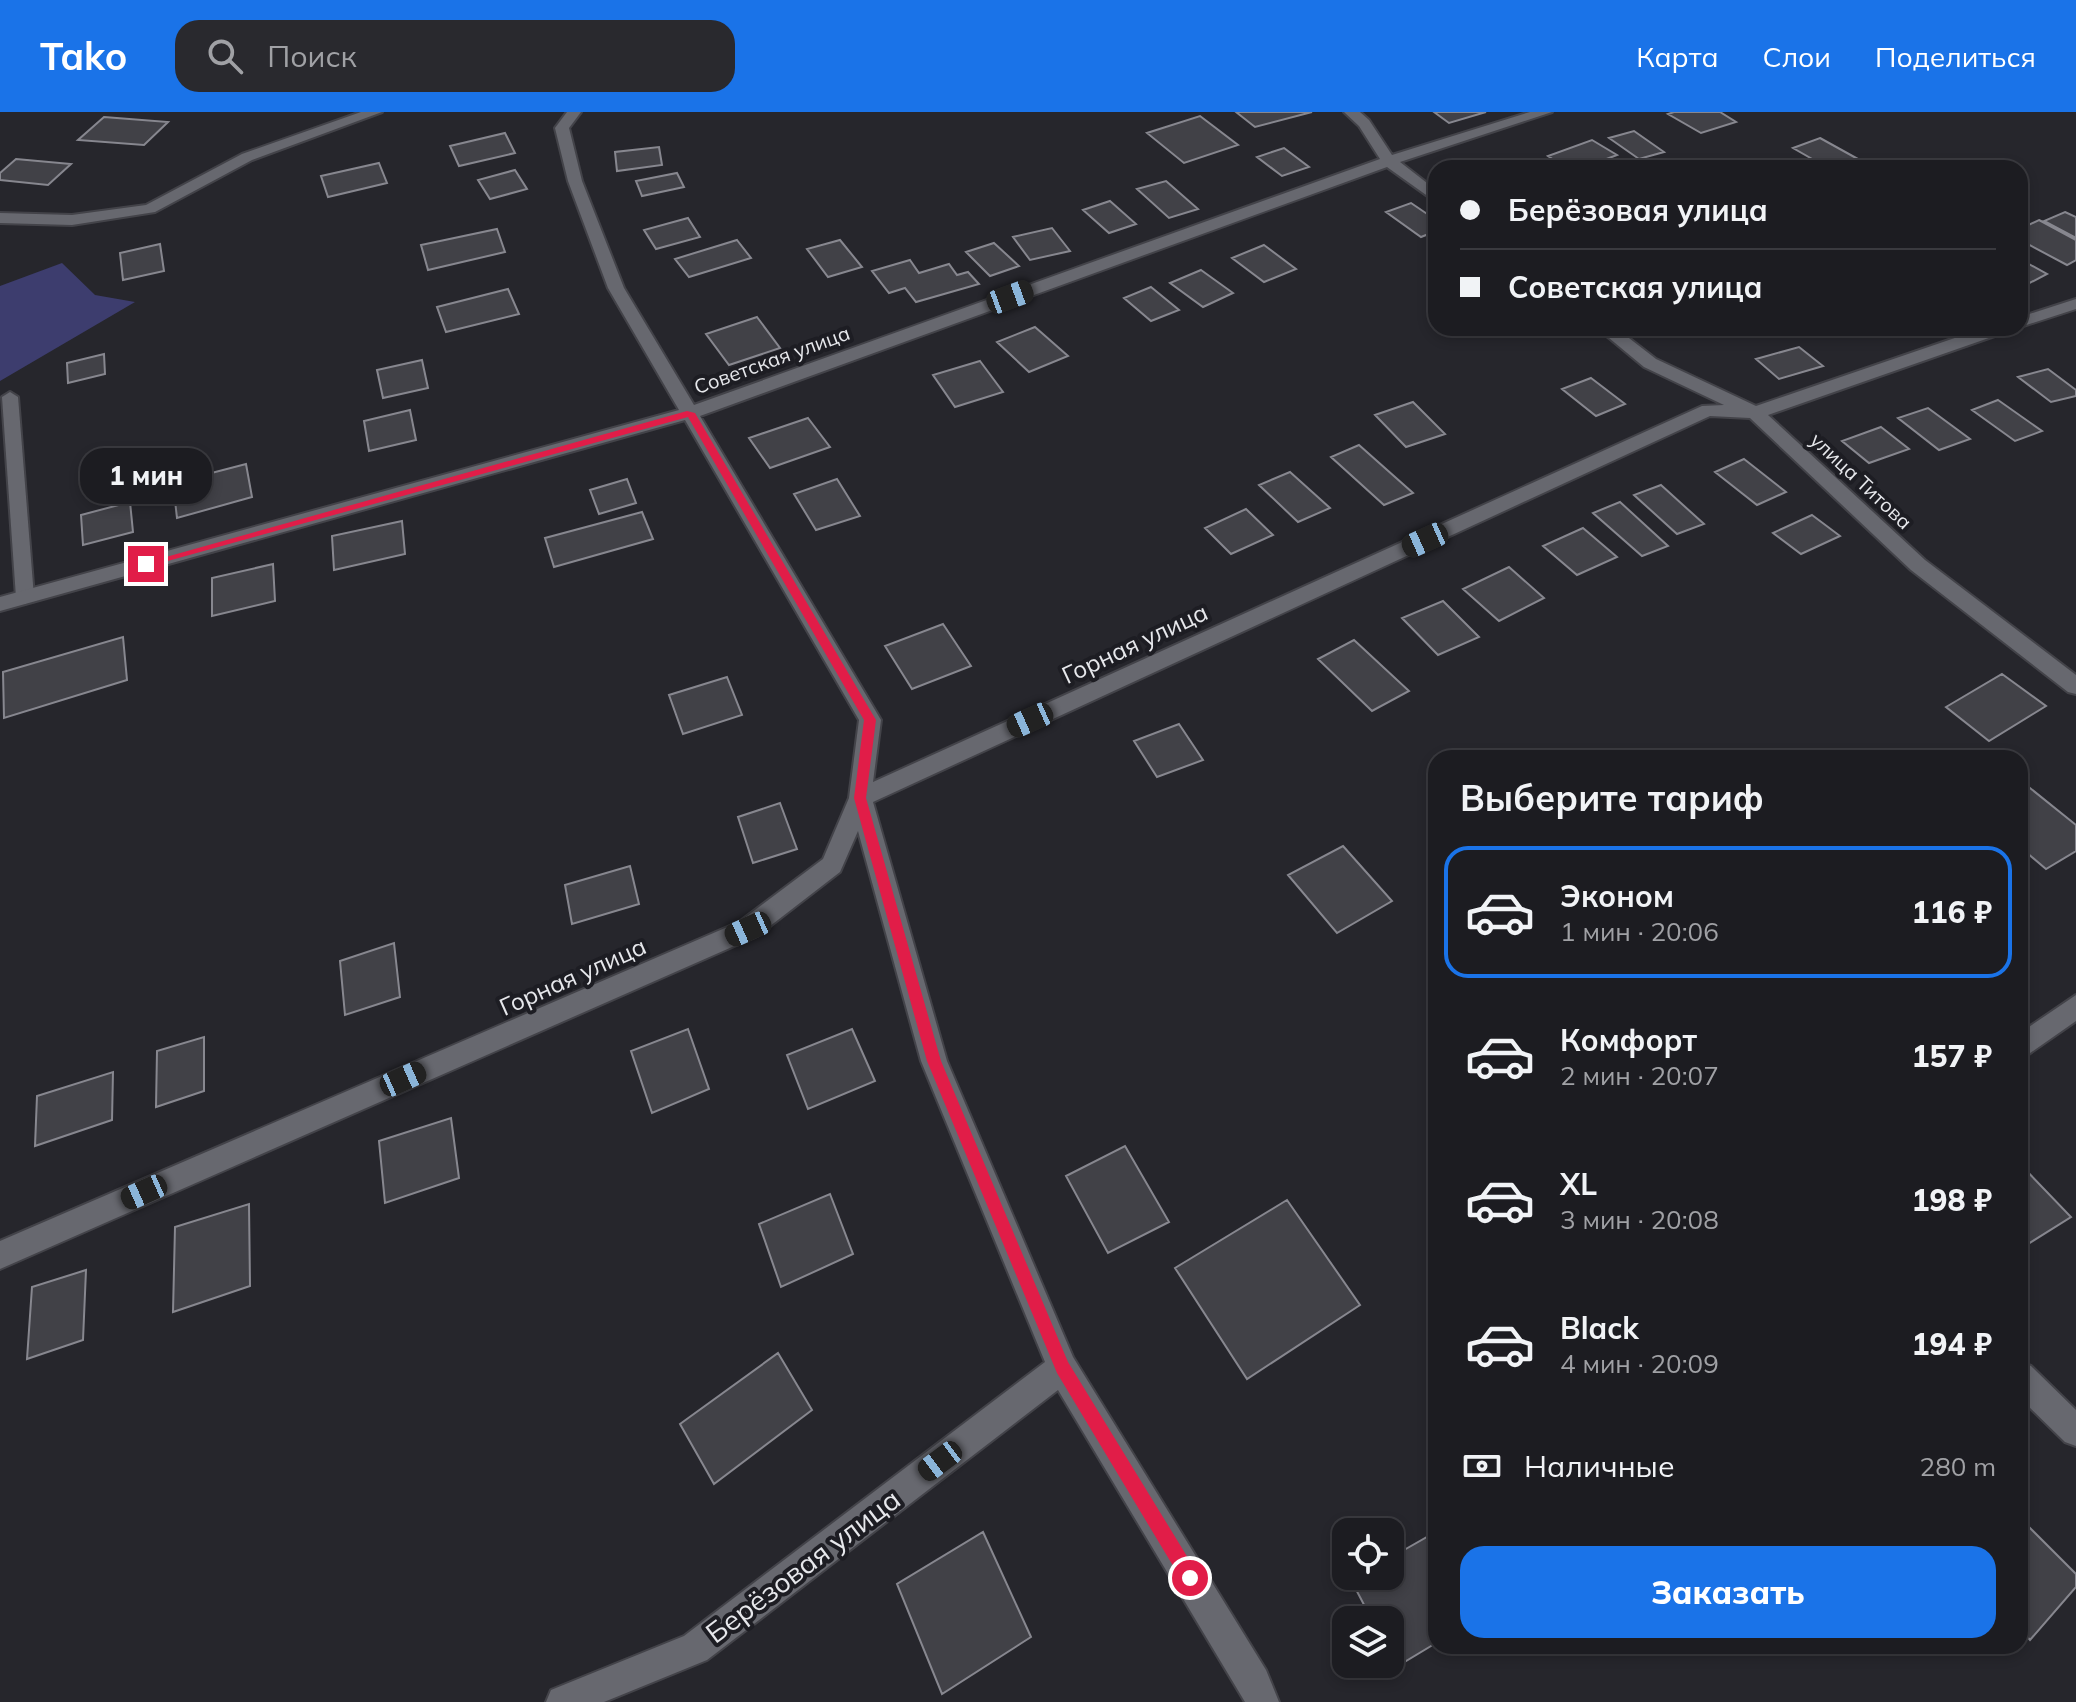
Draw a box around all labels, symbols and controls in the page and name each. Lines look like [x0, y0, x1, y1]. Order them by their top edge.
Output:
search box [175, 20, 735, 92]
text: Tako [40, 32, 127, 80]
icon: search [203, 34, 247, 78]
text: Поиск [267, 37, 357, 75]
text: Карта [1636, 39, 1719, 74]
text: Слои [1763, 39, 1831, 74]
text: Поделиться [1875, 39, 2036, 74]
text: Берёзовая улица [1508, 191, 1768, 229]
text: Советская улица [1508, 268, 1763, 306]
car [983, 278, 1037, 316]
street label: Советская улица [691, 320, 853, 399]
street label: улица Титова [1805, 427, 1917, 534]
callout: 1 мин [80, 448, 212, 504]
text: 1 мин [109, 459, 183, 492]
car [1398, 519, 1452, 561]
route end [128, 546, 164, 582]
street label: Горная улица [1057, 596, 1212, 690]
car [1003, 699, 1057, 741]
text: Выберите тариф [1460, 775, 1764, 820]
icon: car [1464, 876, 1536, 948]
text: Эконом [1560, 877, 1674, 915]
text: 116 ₽ [1912, 893, 1992, 931]
car [721, 908, 775, 950]
text: 1 мин · 20:06 [1560, 915, 1719, 948]
street label: Горная улица [495, 930, 651, 1022]
icon: car [1464, 1020, 1536, 1092]
text: Комфорт [1560, 1021, 1697, 1059]
text: 157 ₽ [1912, 1037, 1992, 1075]
car [376, 1058, 430, 1100]
text: 2 мин · 20:07 [1560, 1059, 1719, 1092]
icon: car [1464, 1164, 1536, 1236]
text: XL [1560, 1165, 1597, 1203]
car [117, 1171, 171, 1213]
text: 198 ₽ [1912, 1181, 1992, 1219]
text: 3 мин · 20:08 [1560, 1203, 1719, 1236]
icon: car [1464, 1308, 1536, 1380]
text: Black [1560, 1309, 1639, 1347]
text: 194 ₽ [1912, 1325, 1992, 1363]
text: 4 мин · 20:09 [1560, 1347, 1719, 1380]
car [914, 1437, 966, 1485]
icon: cash [1460, 1444, 1504, 1488]
text: Наличные [1524, 1447, 1675, 1485]
text: 280 m [1920, 1450, 1996, 1483]
street label: Берёзовая улица [699, 1481, 907, 1650]
map controls [1332, 1518, 1404, 1678]
button: locate [1332, 1518, 1404, 1590]
button: Заказать [1460, 1546, 1996, 1638]
route start [1172, 1560, 1208, 1596]
button: layers [1332, 1606, 1404, 1678]

